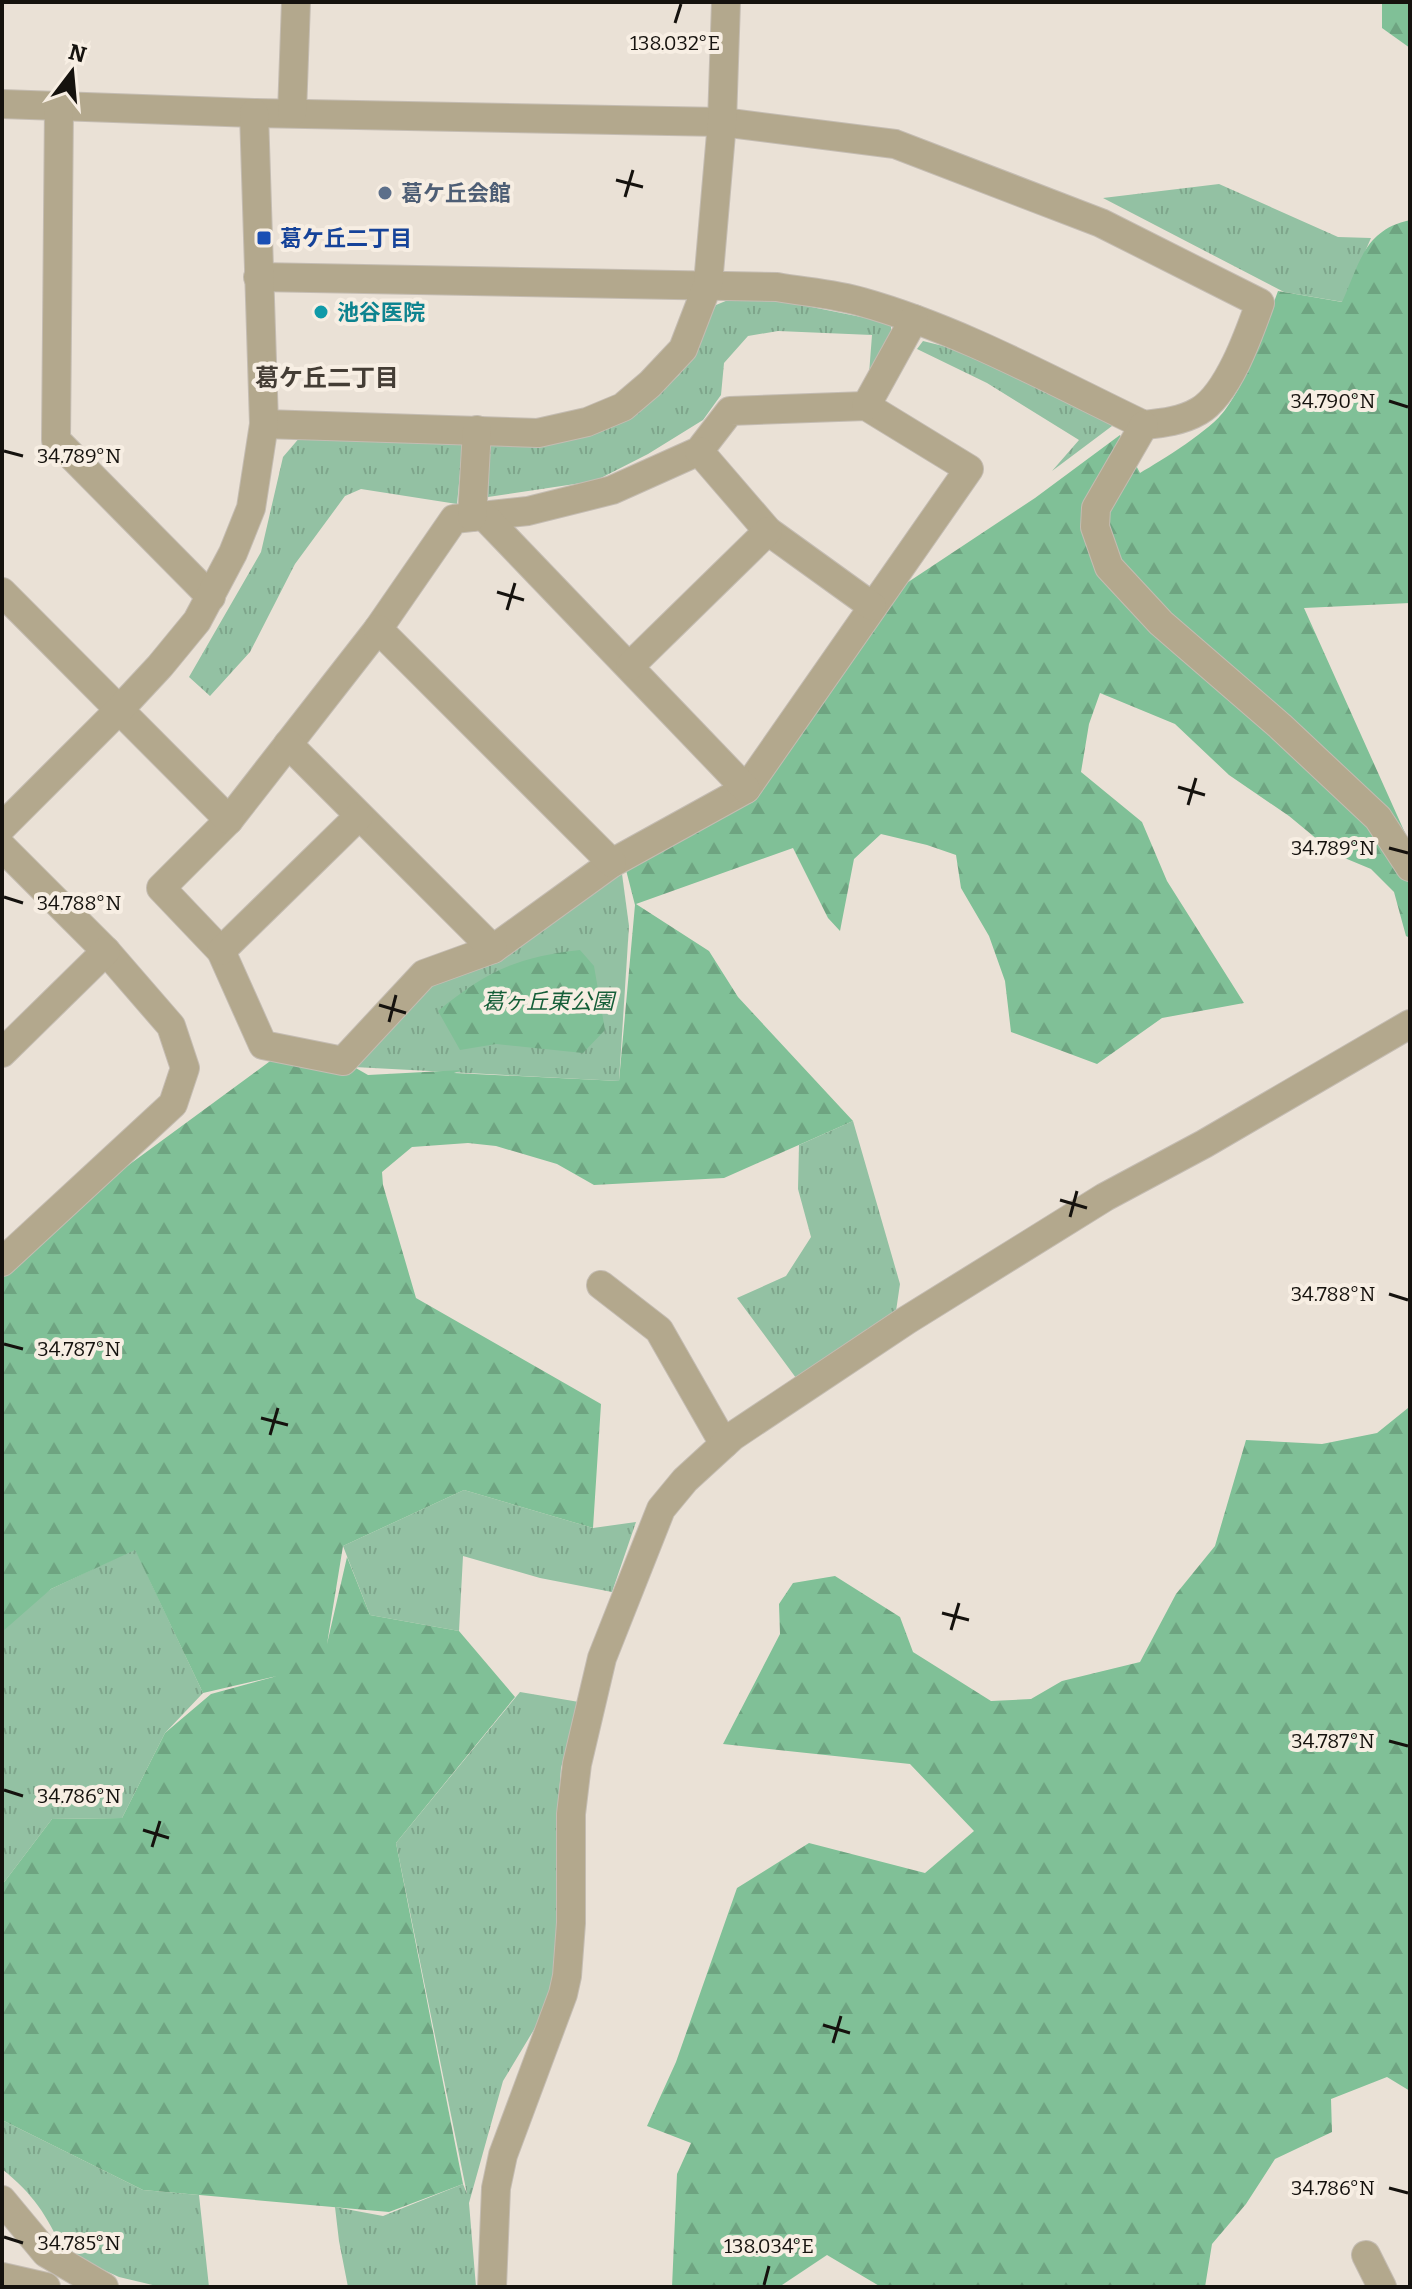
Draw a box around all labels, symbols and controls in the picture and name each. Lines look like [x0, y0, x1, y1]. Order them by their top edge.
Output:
text: 138.032°E [630, 31, 720, 55]
north arrow [32, 32, 112, 112]
text: N [65, 38, 89, 69]
place label: 葛ケ丘会館 [401, 180, 511, 207]
marker: 葛ケ丘会館 [376, 184, 394, 202]
place label: 葛ケ丘二丁目 [280, 225, 412, 252]
marker: 葛ケ丘二丁目 [255, 229, 273, 247]
place label: 池谷医院 [337, 299, 425, 326]
marker: 池谷医院 [312, 303, 330, 321]
district label: 葛ケ丘二丁目 [255, 364, 399, 392]
text: 34.790°N [1291, 389, 1376, 413]
text: 34.789°N [37, 444, 121, 468]
text: 34.789°N [1291, 836, 1375, 860]
text: 34.788°N [37, 891, 122, 915]
park label: 葛ヶ丘東公園 [482, 988, 617, 1015]
text: 34.788°N [1291, 1282, 1376, 1306]
text: 34.787°N [37, 1337, 121, 1361]
text: 34.787°N [1291, 1729, 1375, 1753]
text: 34.786°N [37, 1784, 121, 1808]
text: 34.786°N [1291, 2176, 1375, 2200]
text: 34.785°N [38, 2231, 121, 2255]
text: 138.034°E [724, 2234, 814, 2258]

